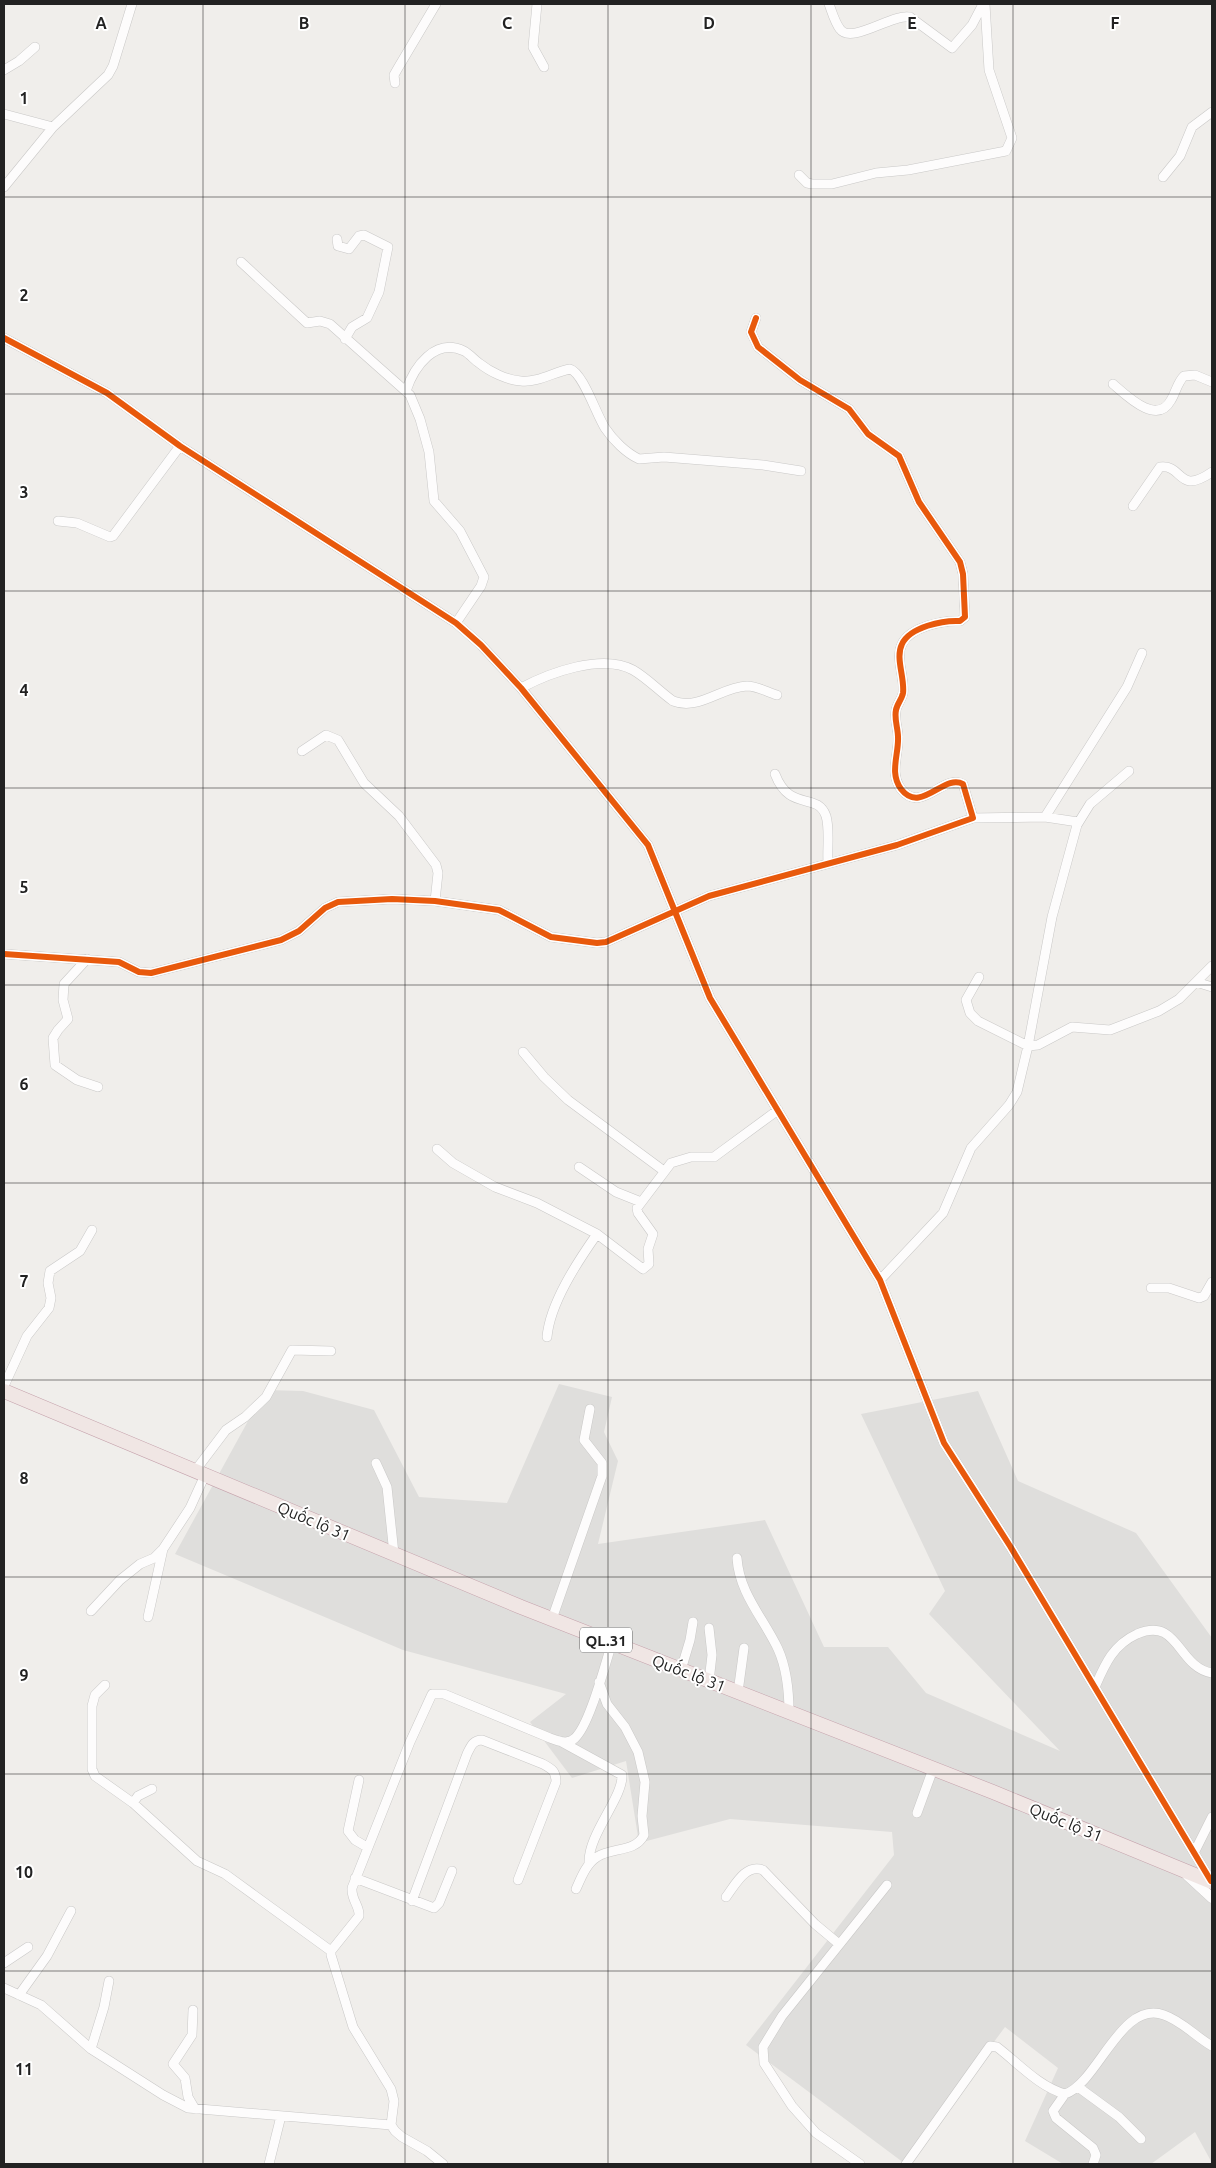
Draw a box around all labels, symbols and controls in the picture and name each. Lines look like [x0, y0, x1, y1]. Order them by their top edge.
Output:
text: A [95, 14, 107, 32]
text: B [299, 14, 309, 32]
text: C [502, 14, 512, 32]
text: D [703, 14, 715, 32]
text: E [907, 14, 917, 32]
text: F [1111, 14, 1120, 32]
text: 1 [19, 89, 29, 107]
text: 2 [19, 286, 29, 304]
text: 3 [19, 483, 29, 501]
text: 4 [19, 681, 29, 699]
text: 5 [19, 878, 29, 896]
text: 6 [19, 1075, 29, 1093]
text: 7 [19, 1272, 29, 1290]
text: 8 [19, 1469, 29, 1487]
street label: Quốc lộ 31 [275, 1495, 354, 1544]
road number: QL.31 [580, 1628, 632, 1652]
street label: Quốc lộ 31 [650, 1648, 729, 1695]
text: 9 [19, 1666, 29, 1684]
street label: Quốc lộ 31 [1027, 1796, 1106, 1845]
text: 10 [15, 1863, 33, 1881]
text: 11 [15, 2060, 33, 2078]

